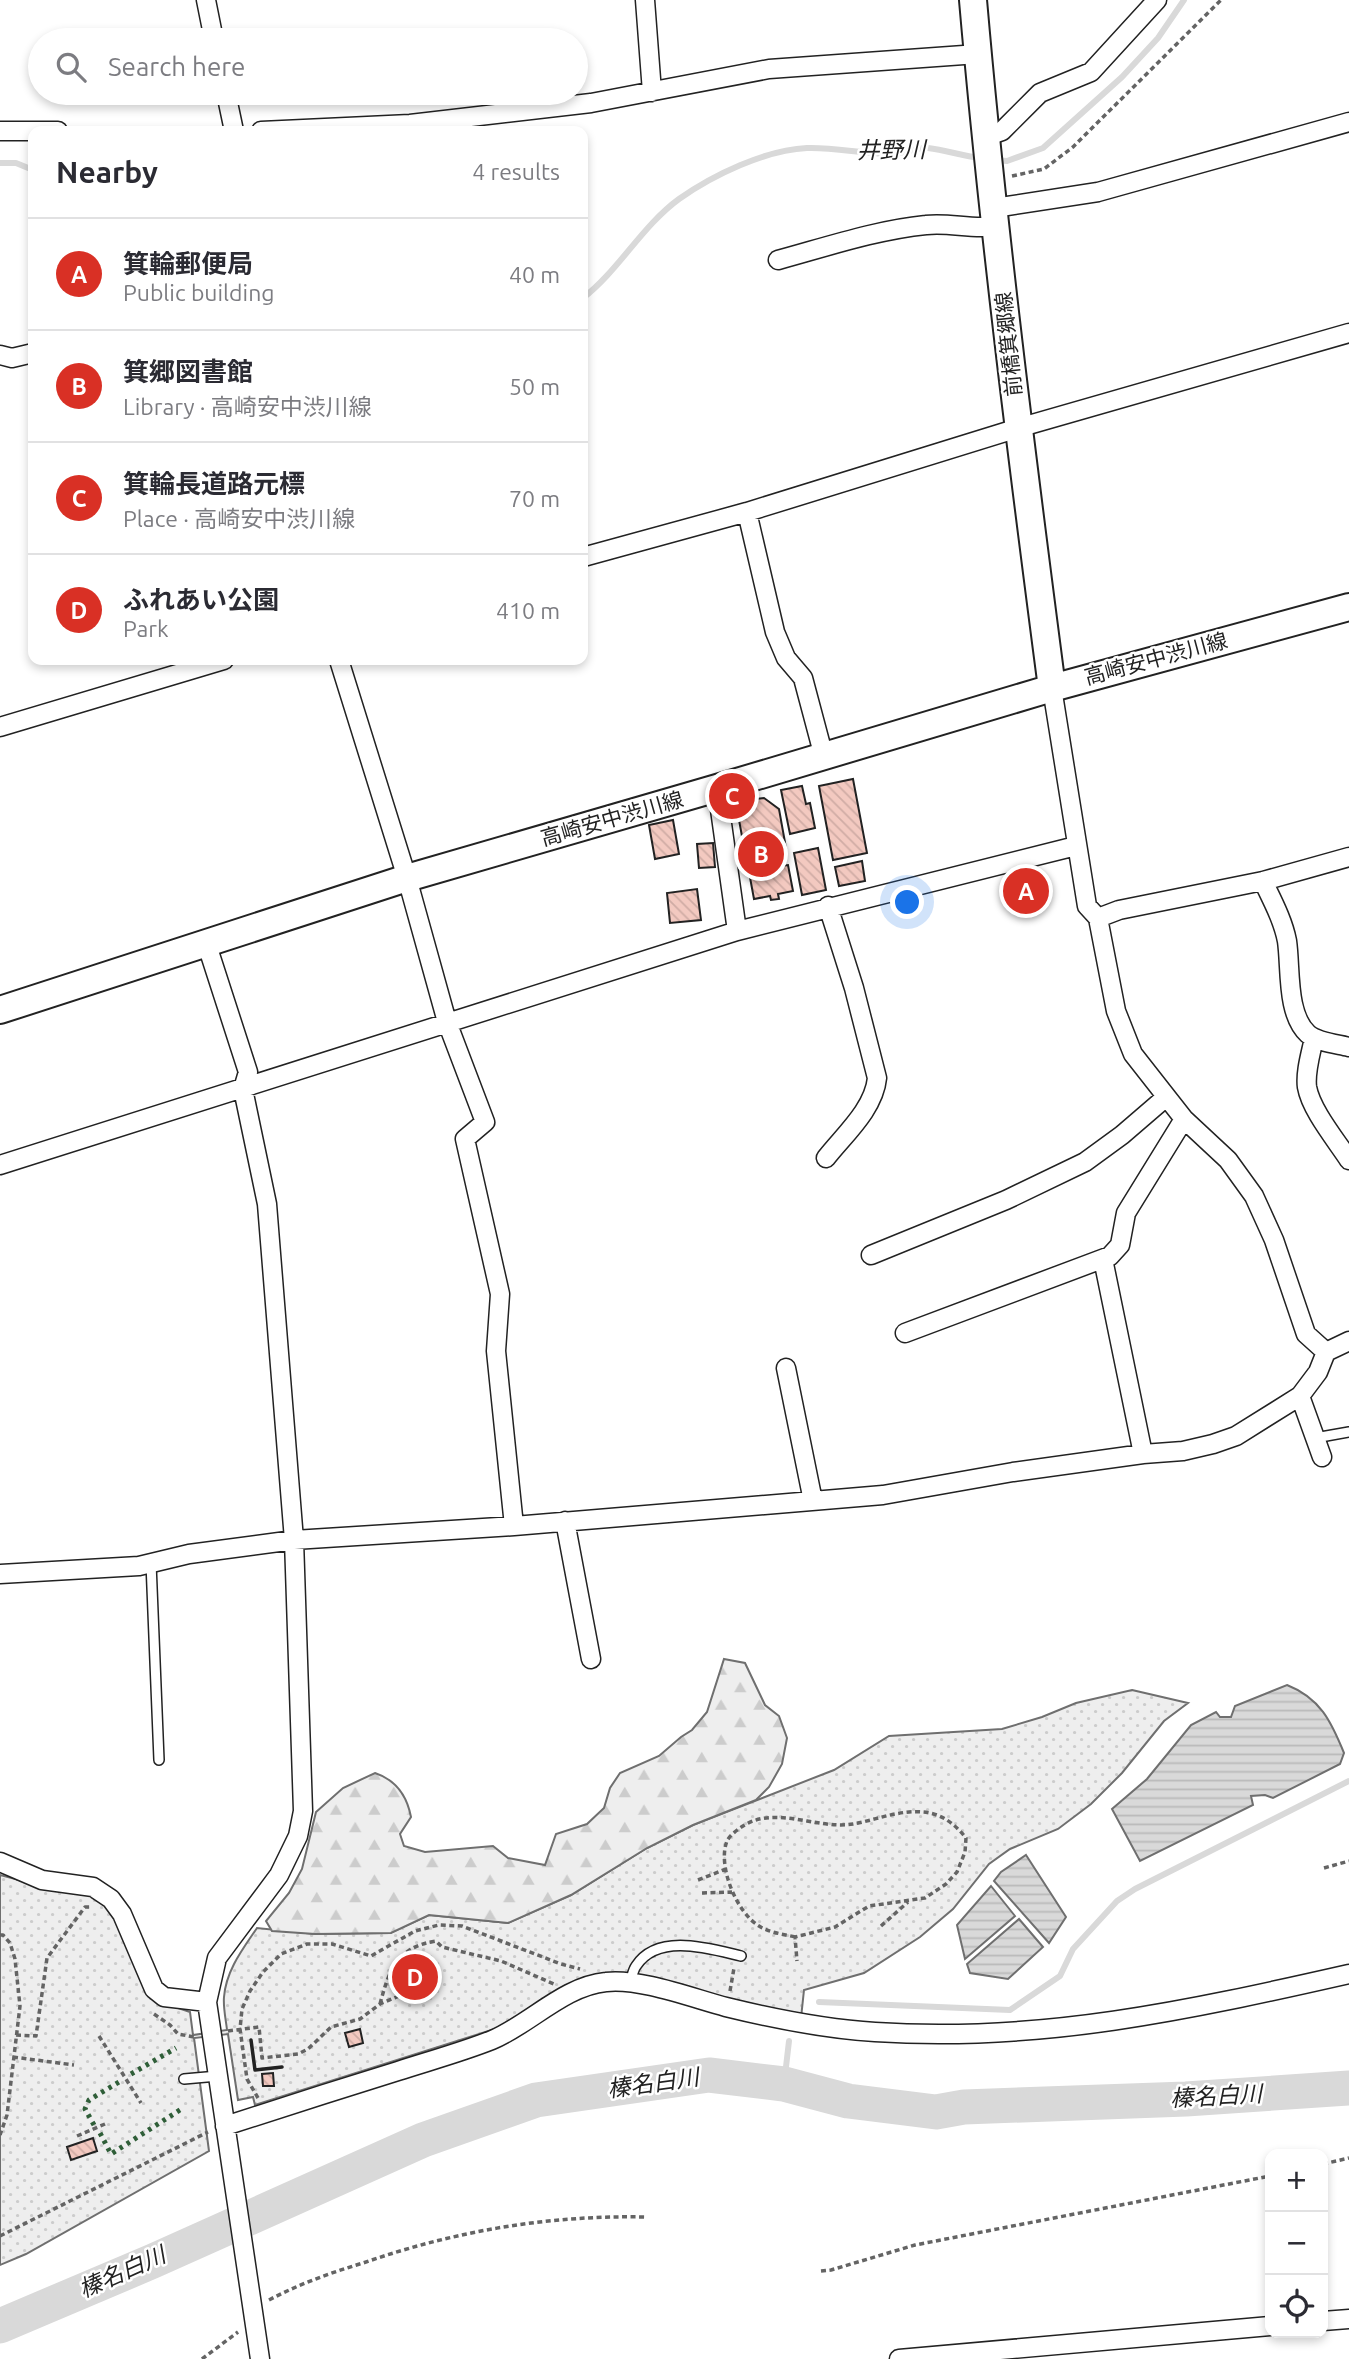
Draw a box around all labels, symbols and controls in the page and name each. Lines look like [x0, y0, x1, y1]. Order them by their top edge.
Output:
search box [28, 28, 588, 105]
icon: search [52, 48, 90, 86]
text: Search here [108, 52, 245, 81]
water label: 井野川 [856, 136, 929, 163]
text: Nearby [56, 155, 158, 189]
text: 4 results [472, 159, 560, 184]
text: 箕輪郵便局 [123, 249, 253, 278]
text: A [71, 262, 87, 287]
text: 40 m [509, 262, 560, 287]
text: Public building [123, 280, 275, 305]
street label: 前橋箕郷線 [991, 291, 1025, 398]
text: 箕郷図書館 [123, 357, 253, 386]
text: B [71, 374, 87, 399]
text: 50 m [509, 374, 560, 399]
text: Library · 高崎安中渋川線 [123, 394, 372, 419]
text: 箕輪長道路元標 [123, 469, 305, 498]
text: C [72, 486, 86, 511]
text: 70 m [509, 486, 560, 511]
text: Place · 高崎安中渋川線 [123, 506, 355, 531]
text: ふれあい公園 [123, 585, 279, 614]
text: D [71, 598, 87, 623]
text: 410 m [496, 598, 560, 623]
text: Park [123, 616, 169, 641]
street label: 高崎安中渋川線 [1082, 627, 1230, 689]
pin: C [709, 770, 755, 822]
street label: 高崎安中渋川線 [538, 786, 686, 850]
pin: B [738, 828, 784, 880]
pin: A [1003, 865, 1049, 917]
your location [890, 885, 924, 919]
pin: D [392, 1951, 438, 2003]
water label: 榛名白川 [606, 2063, 703, 2101]
water label: 榛名白川 [1169, 2080, 1266, 2110]
map controls [1265, 2149, 1328, 2338]
button: + [1265, 2149, 1328, 2212]
button: − [1265, 2212, 1328, 2275]
water label: 榛名白川 [75, 2240, 172, 2302]
button: locate [1265, 2275, 1328, 2338]

